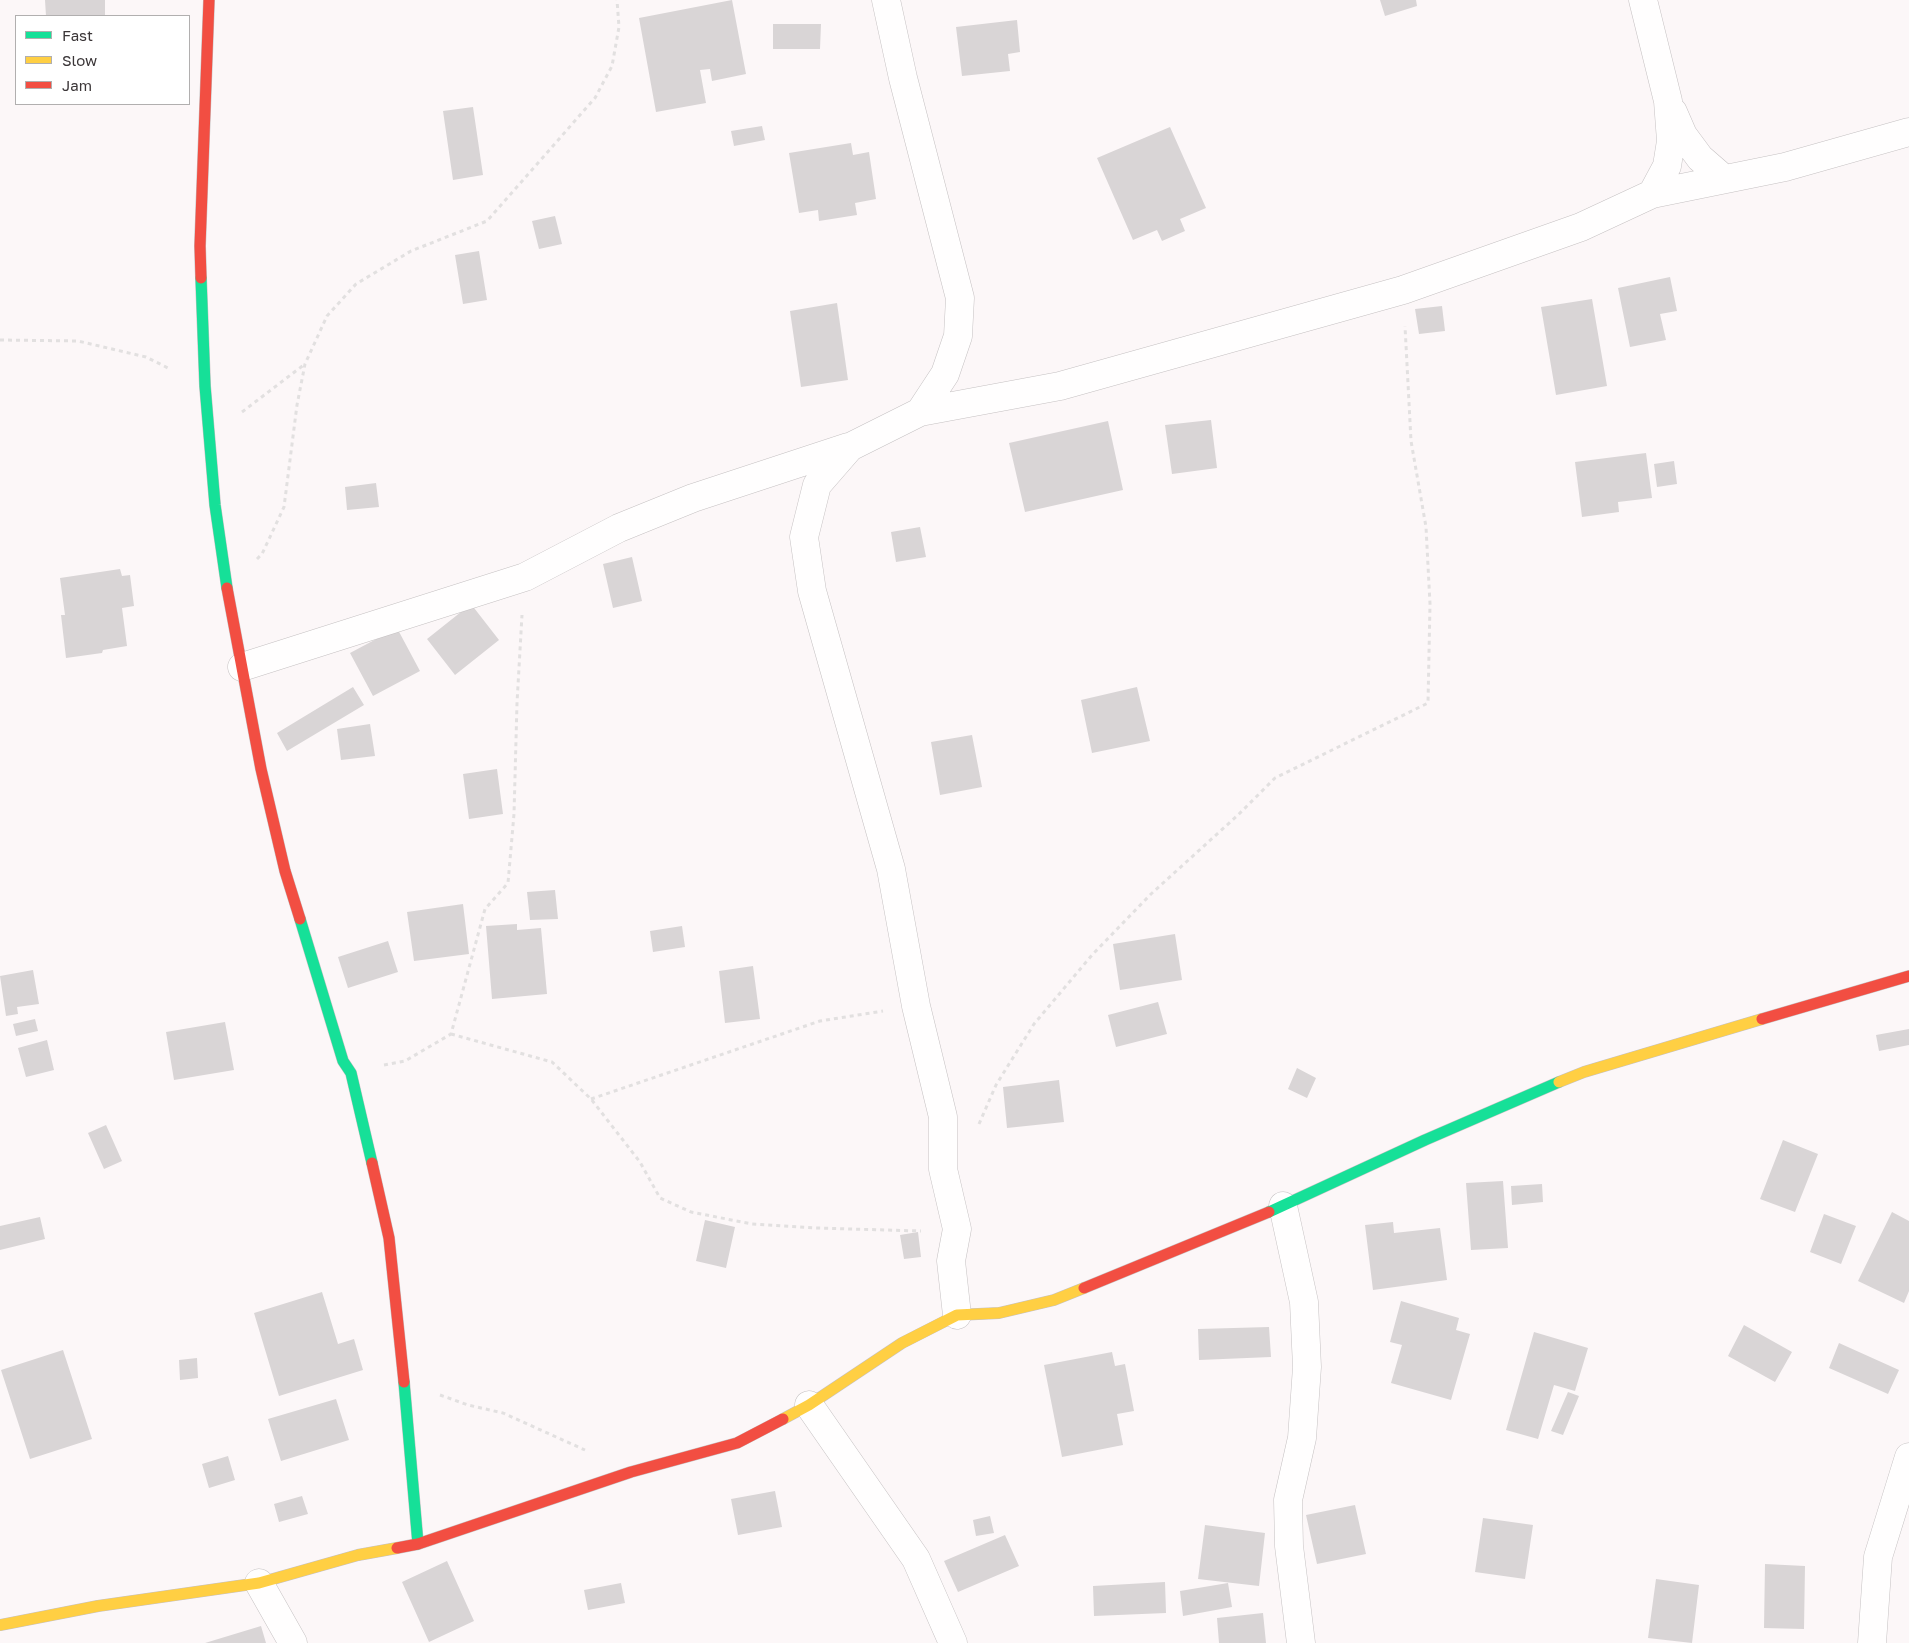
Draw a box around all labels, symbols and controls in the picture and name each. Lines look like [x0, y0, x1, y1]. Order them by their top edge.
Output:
legend [15, 15, 190, 105]
text: Fast [62, 26, 93, 44]
text: Slow [62, 51, 97, 69]
text: Jam [62, 76, 92, 94]

